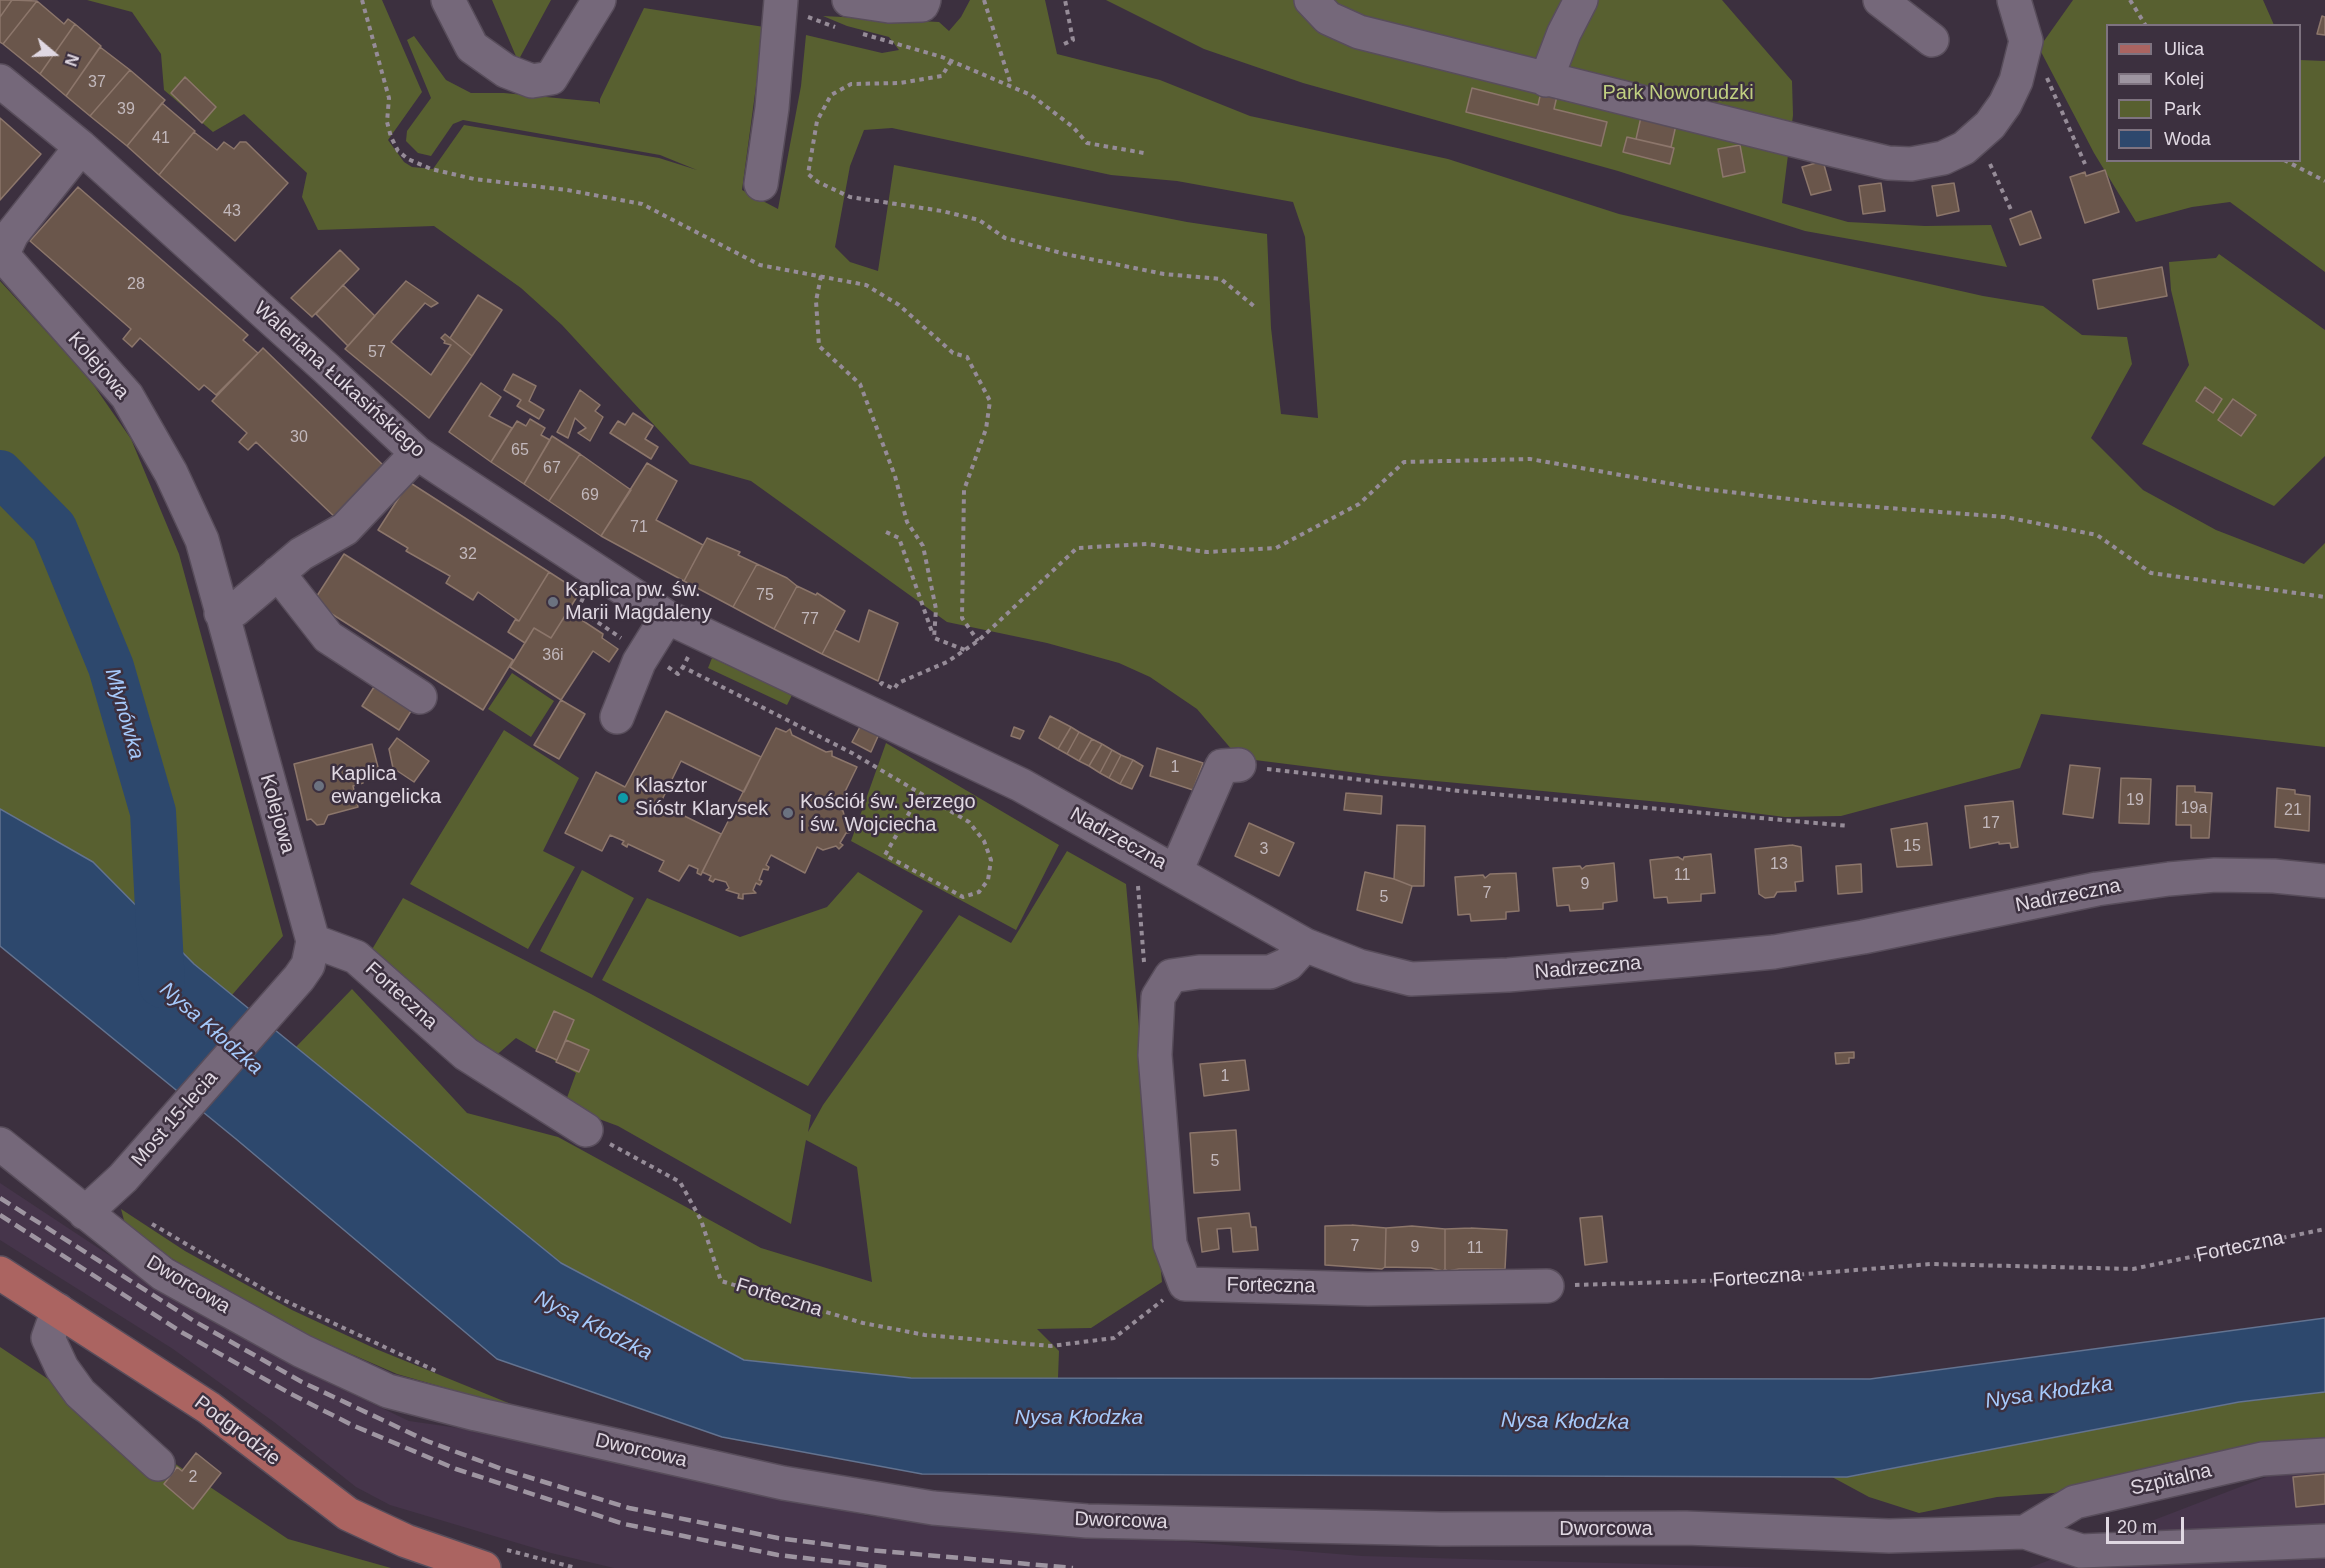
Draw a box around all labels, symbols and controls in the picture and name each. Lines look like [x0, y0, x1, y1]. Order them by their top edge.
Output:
north arrow [24, 24, 84, 84]
legend [2106, 24, 2301, 162]
text: Ulica [2164, 39, 2204, 59]
text: N [62, 52, 81, 68]
text: Kolej [2164, 69, 2204, 89]
house number: 37 [88, 73, 106, 93]
park label: Park Noworudzki [1602, 81, 1754, 105]
text: Park [2164, 99, 2201, 119]
house number: 39 [117, 100, 135, 120]
house number: 41 [152, 129, 170, 149]
text: Woda [2164, 129, 2211, 149]
house number: 43 [223, 202, 241, 222]
house number: 28 [127, 275, 145, 295]
street label: Waleriana Łukasińskiego [249, 297, 429, 463]
street label: Kolejowa [62, 328, 134, 404]
house number: 57 [368, 343, 386, 363]
house number: 30 [290, 428, 308, 448]
house number: 65 [511, 441, 529, 461]
house number: 67 [543, 459, 561, 479]
house number: 69 [581, 486, 599, 506]
house number: 71 [630, 518, 648, 538]
house number: 32 [459, 545, 477, 565]
place label: Kaplica pw. św. Marii Magdaleny [565, 578, 712, 625]
house number: 75 [756, 586, 774, 606]
marker: Kaplica pw. św. Marii Magdaleny [546, 595, 560, 609]
house number: 77 [801, 610, 819, 630]
house number: 36i [542, 646, 564, 666]
water label: Młynówka [99, 666, 149, 762]
house number: 1 [1171, 758, 1179, 778]
place label: Kaplica ewangelicka [331, 762, 441, 809]
street label: Kolejowa [254, 772, 300, 856]
place label: Klasztor Sióstr Klarysek [635, 774, 768, 821]
marker: Kaplica ewangelicka [312, 779, 326, 793]
place label: Kościół św. Jerzego i św. Wojciecha [800, 790, 976, 837]
marker: Klasztor Sióstr Klarysek [616, 791, 630, 805]
house number: 19 [2126, 791, 2144, 811]
house number: 19a [2181, 799, 2207, 819]
house number: 21 [2284, 801, 2302, 821]
street label: Nadrzeczna [1066, 803, 1170, 875]
marker: Kościół św. Jerzego i św. Wojciecha [781, 806, 795, 820]
house number: 17 [1982, 814, 2000, 834]
house number: 15 [1903, 837, 1921, 857]
house number: 3 [1260, 840, 1268, 860]
house number: 13 [1770, 855, 1788, 875]
house number: 11 [1674, 866, 1690, 886]
street label: Nadrzeczna [2013, 874, 2123, 918]
house number: 9 [1581, 875, 1589, 895]
house number: 7 [1483, 884, 1491, 904]
house number: 5 [1380, 888, 1388, 908]
street label: Nadrzeczna [1534, 951, 1642, 985]
street label: Forteczna [360, 957, 442, 1035]
water label: Nysa Kłodzka [154, 977, 268, 1081]
street label: Most 15-lecia [127, 1066, 223, 1172]
house number: 1 [1221, 1067, 1229, 1087]
house number: 5 [1211, 1152, 1219, 1172]
street label: Forteczna [2194, 1226, 2286, 1268]
house number: 7 [1351, 1237, 1359, 1257]
house number: 9 [1411, 1238, 1419, 1258]
house number: 11 [1467, 1239, 1483, 1259]
street label: Dworcowa [142, 1251, 234, 1319]
street label: Forteczna [1712, 1263, 1802, 1293]
street label: Forteczna [1226, 1273, 1316, 1299]
street label: Forteczna [733, 1274, 825, 1322]
water label: Nysa Kłodzka [530, 1286, 656, 1366]
water label: Nysa Kłodzka [1984, 1372, 2114, 1414]
street label: Podgrodzie [189, 1391, 285, 1471]
water label: Nysa Kłodzka [1015, 1405, 1143, 1431]
water label: Nysa Kłodzka [1501, 1408, 1629, 1436]
street label: Dworcowa [593, 1429, 689, 1473]
street label: Szpitalna [2128, 1459, 2214, 1501]
house number: 2 [189, 1468, 197, 1488]
scale bar [2109, 1505, 2187, 1543]
street label: Dworcowa [1074, 1507, 1168, 1535]
street label: Dworcowa [1559, 1517, 1653, 1541]
text: 20 m [2117, 1517, 2157, 1537]

